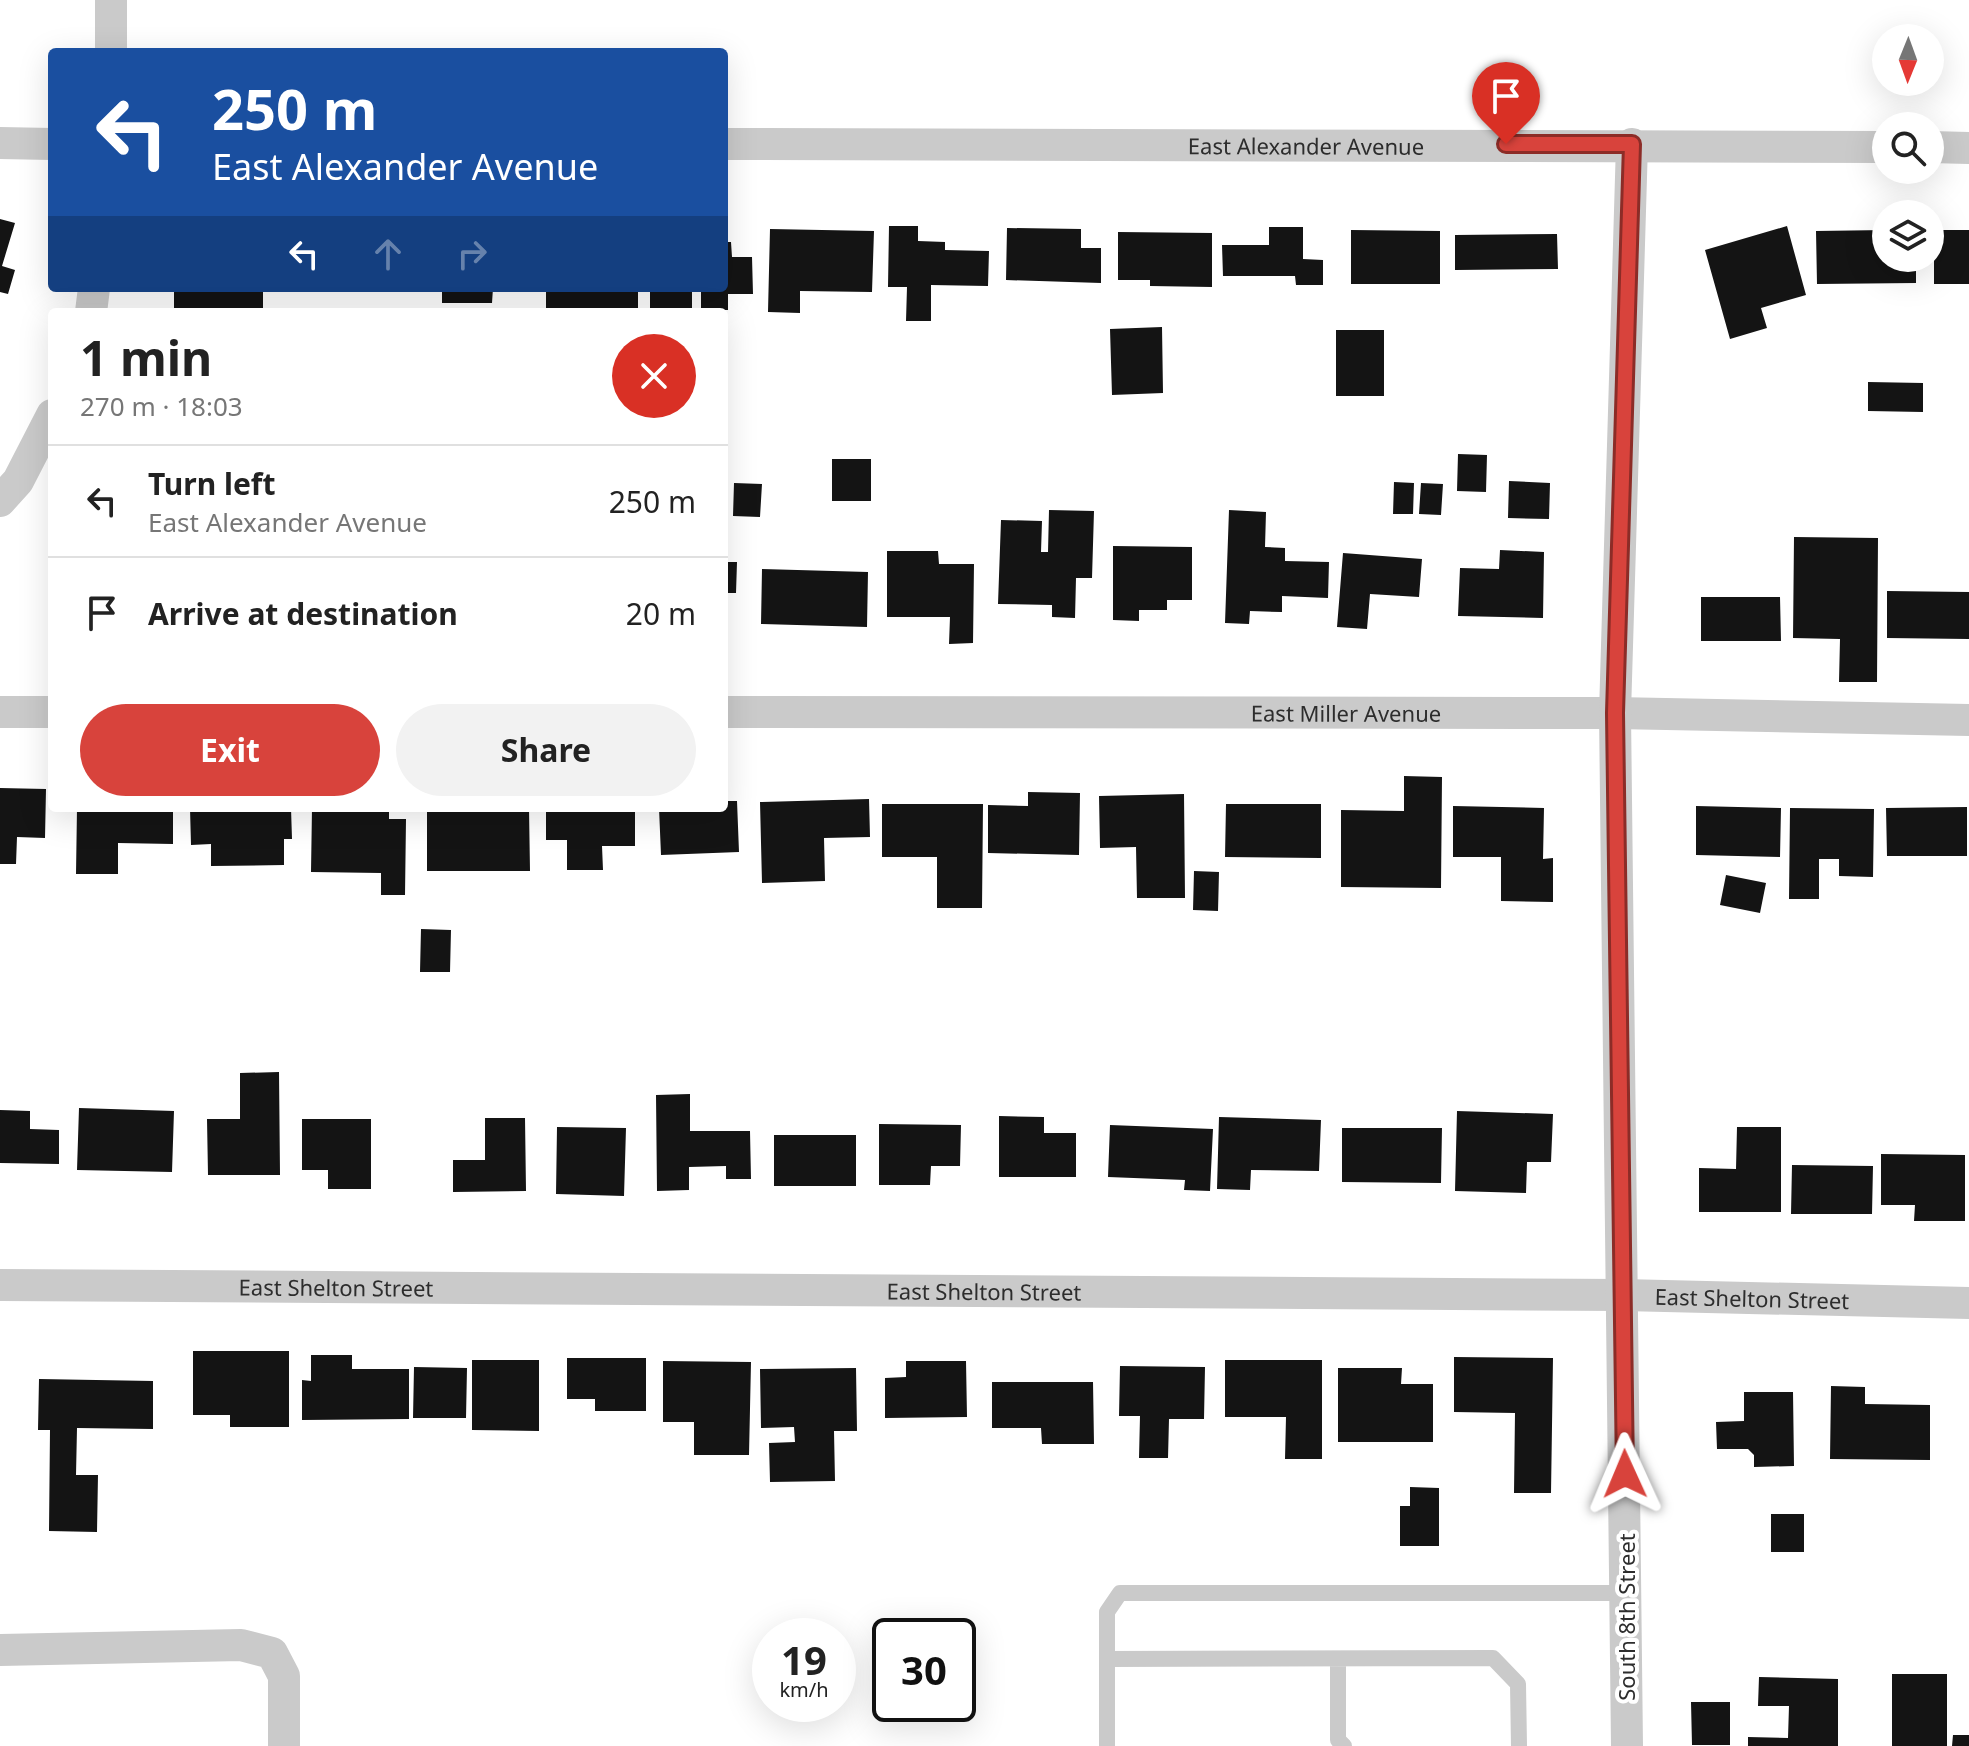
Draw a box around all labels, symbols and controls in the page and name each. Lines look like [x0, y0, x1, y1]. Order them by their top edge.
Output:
north arrow [1872, 24, 1944, 96]
map controls [1872, 24, 1944, 272]
pin [1472, 62, 1540, 144]
text: 250 m [212, 70, 377, 146]
icon: arrive [1484, 74, 1528, 118]
icon: left [80, 80, 184, 184]
button: search [1872, 112, 1944, 184]
street label: East Alexander Avenue [1188, 130, 1424, 161]
text: East Alexander Avenue [212, 142, 598, 191]
button: layers [1872, 200, 1944, 272]
icon: left [282, 232, 326, 276]
icon: ahead [366, 232, 410, 276]
icon: right [450, 232, 494, 276]
text: 1 min [80, 325, 212, 390]
button: close [612, 334, 696, 418]
text: 270 m · 18:03 [80, 388, 243, 424]
text: Turn left [148, 463, 276, 504]
icon: left [80, 479, 124, 523]
text: 250 m [609, 481, 696, 522]
text: East Alexander Avenue [148, 504, 427, 540]
icon: arrive [80, 591, 124, 635]
text: Arrive at destination [148, 593, 458, 634]
text: 20 m [626, 593, 696, 634]
street label: East Miller Avenue [1251, 698, 1441, 728]
button: Exit [80, 704, 380, 796]
button: Share [396, 704, 696, 796]
street label: East Shelton Street [239, 1271, 433, 1303]
street label: East Shelton Street [887, 1275, 1081, 1307]
street label: East Shelton Street [1654, 1281, 1850, 1315]
position arrow [1583, 1432, 1667, 1516]
street label: South 8th Street [1611, 1533, 1641, 1701]
speed limit sign: 30 [872, 1618, 976, 1722]
text: 19 [781, 1632, 827, 1687]
text: km/h [779, 1676, 829, 1703]

